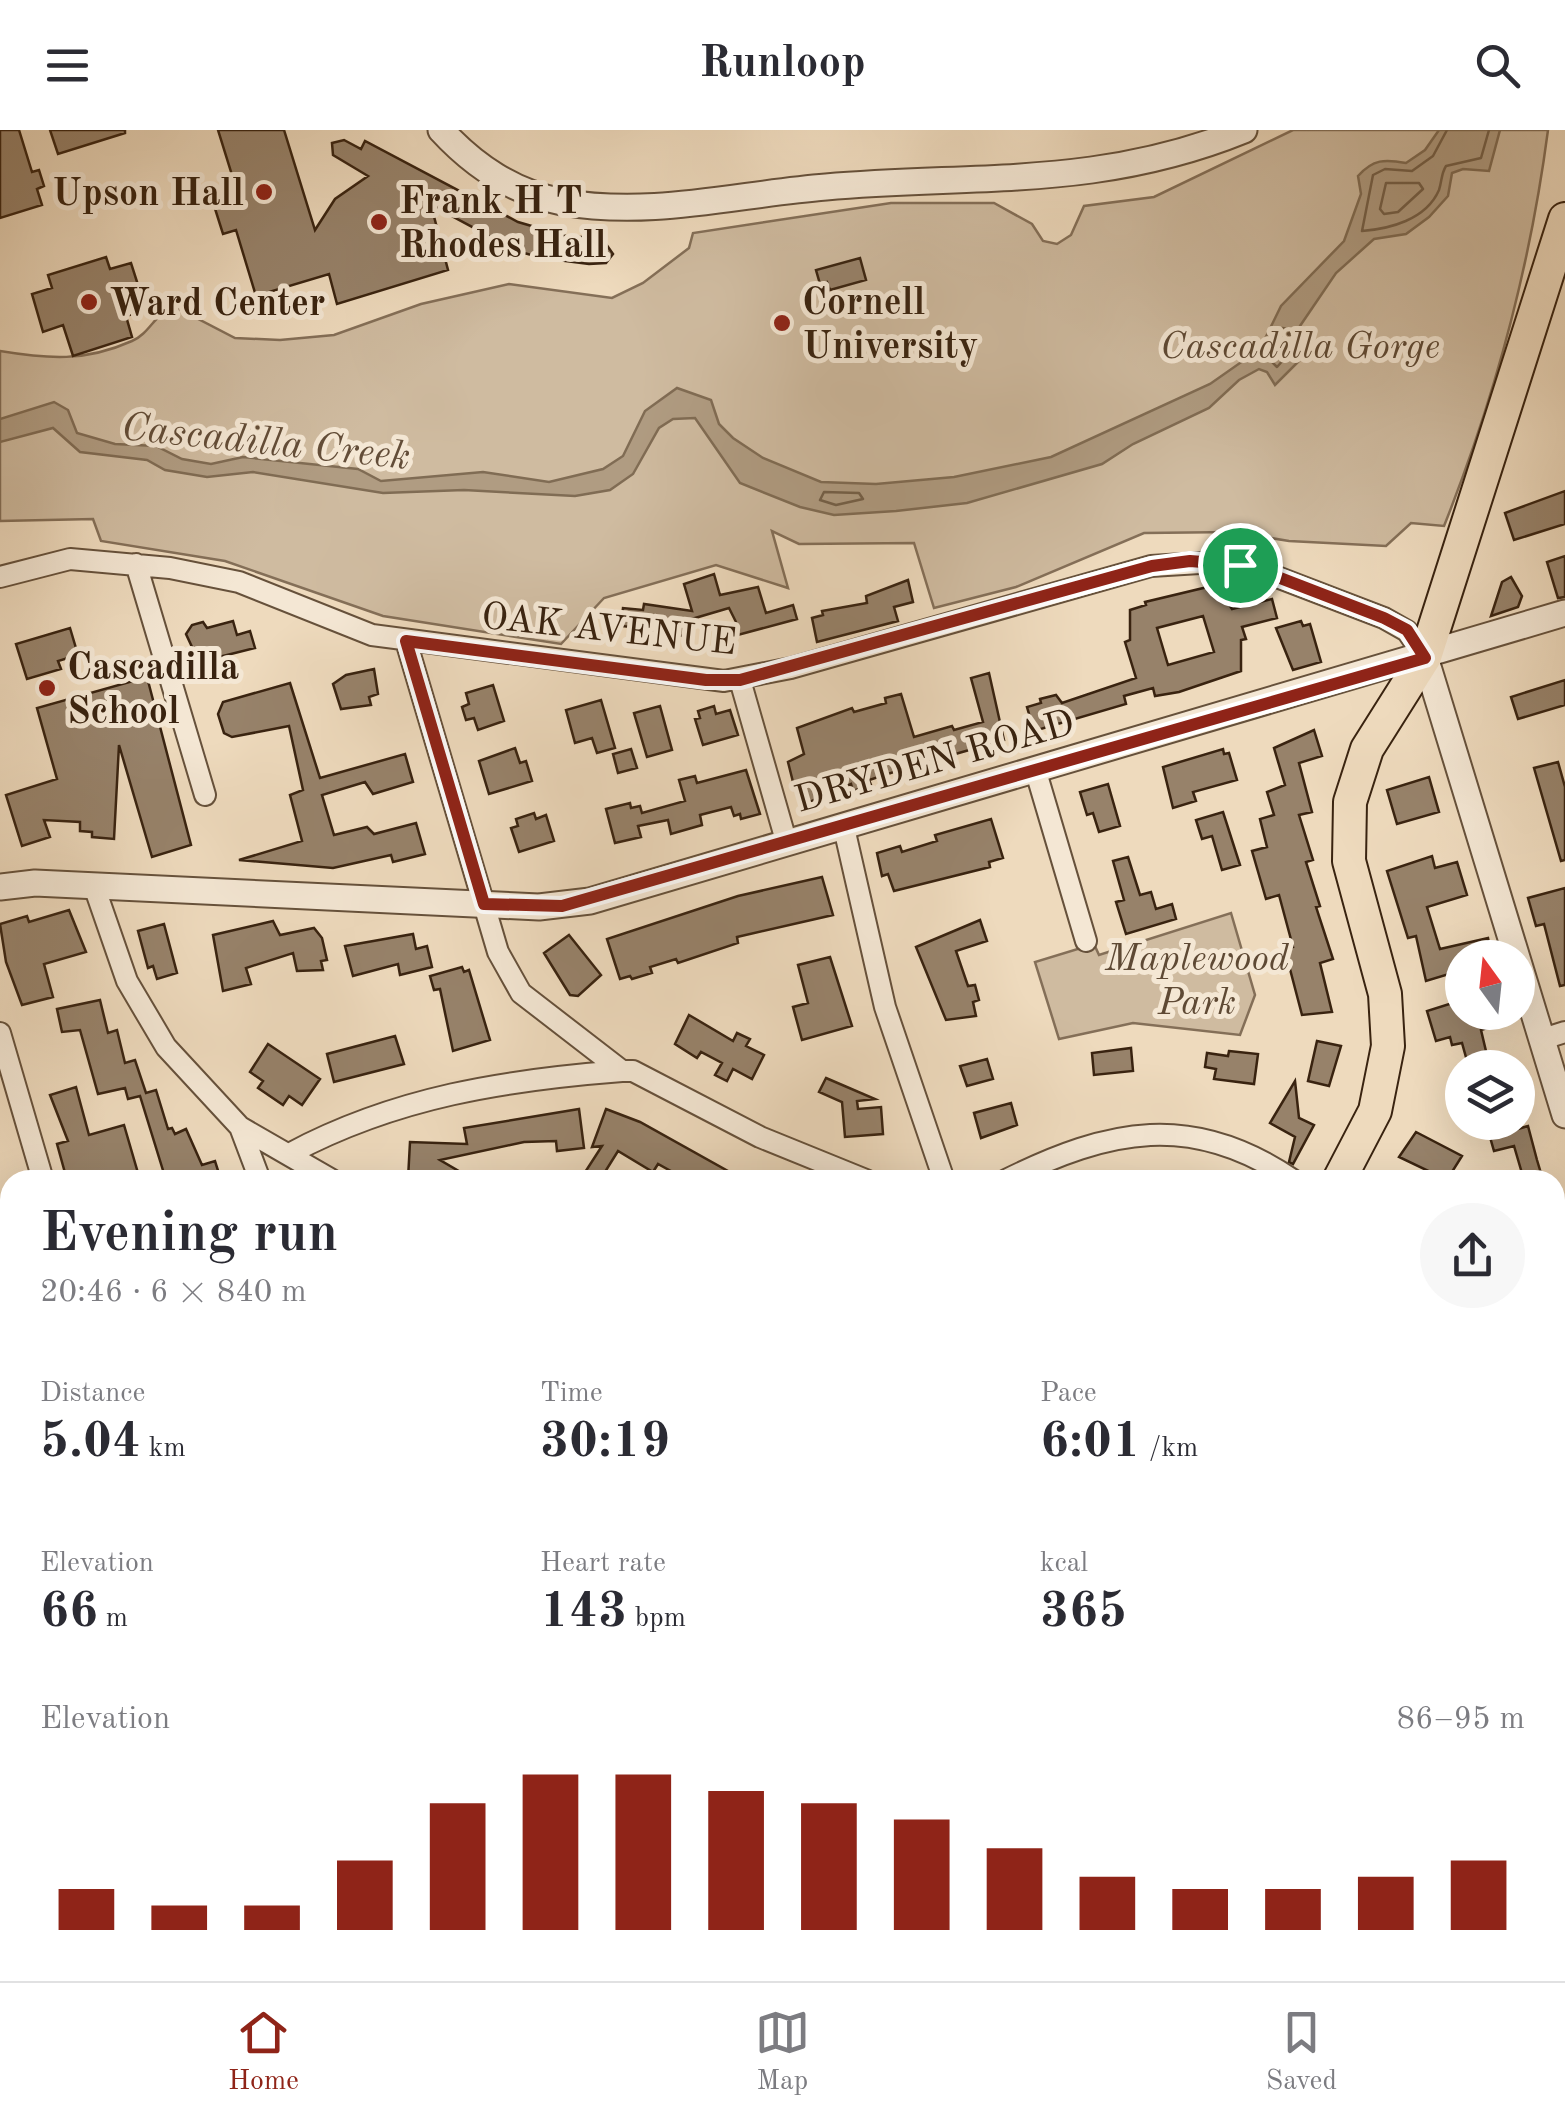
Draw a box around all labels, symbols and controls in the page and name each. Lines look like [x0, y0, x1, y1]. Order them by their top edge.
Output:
icon: menu [40, 38, 95, 93]
icon: search [1470, 38, 1525, 93]
text: Runloop [699, 42, 866, 87]
place label: Upson Hall [52, 176, 244, 214]
marker: Upson Hall [253, 181, 275, 203]
place label: Frank H T Rhodes Hall [399, 184, 607, 266]
marker: Frank H T Rhodes Hall [368, 211, 390, 233]
place label: Cornell University [802, 285, 978, 367]
place label: Ward Center [109, 286, 326, 324]
marker: Ward Center [78, 291, 100, 313]
marker: Cornell University [771, 312, 793, 334]
park label: Cascadilla Gorge [1160, 329, 1440, 367]
water label: Cascadilla Creek [119, 409, 412, 479]
pin [1198, 523, 1283, 608]
icon: arrive [1213, 538, 1268, 593]
street label: OAK AVENUE [479, 599, 738, 663]
place label: Cascadilla School [67, 650, 239, 732]
marker: Cascadilla School [36, 677, 58, 699]
street label: DRYDEN ROAD [791, 705, 1079, 821]
north arrow [1445, 940, 1535, 1030]
map controls [1445, 940, 1535, 1140]
park label: Maplewood Park [1104, 941, 1290, 1023]
button: layers [1445, 1050, 1535, 1140]
button: share [1420, 1203, 1525, 1308]
text: Evening run [40, 1208, 338, 1263]
text: 20:46 · 6 × 840 m [40, 1277, 307, 1309]
text: Distance [40, 1380, 145, 1408]
text: Time [540, 1380, 603, 1408]
text: Pace [1040, 1380, 1097, 1408]
text: 5.04 [40, 1418, 141, 1468]
text: 30:19 [540, 1418, 670, 1468]
text: 6:01 [1040, 1418, 1141, 1468]
text: km [141, 1435, 186, 1463]
text: /km [1141, 1435, 1198, 1463]
text: Elevation [40, 1550, 154, 1578]
text: Heart rate [540, 1550, 666, 1578]
text: kcal [1040, 1550, 1088, 1578]
text: 66 [40, 1588, 98, 1638]
text: 143 [540, 1588, 627, 1638]
text: 365 [1040, 1588, 1127, 1638]
text: m [98, 1605, 128, 1633]
text: bpm [627, 1605, 686, 1633]
text: Elevation [40, 1704, 170, 1736]
text: 86–95 m [1397, 1704, 1525, 1736]
tab: Home [228, 2005, 299, 2100]
tab: Map [755, 2005, 810, 2100]
tab: Saved [1266, 2005, 1337, 2100]

